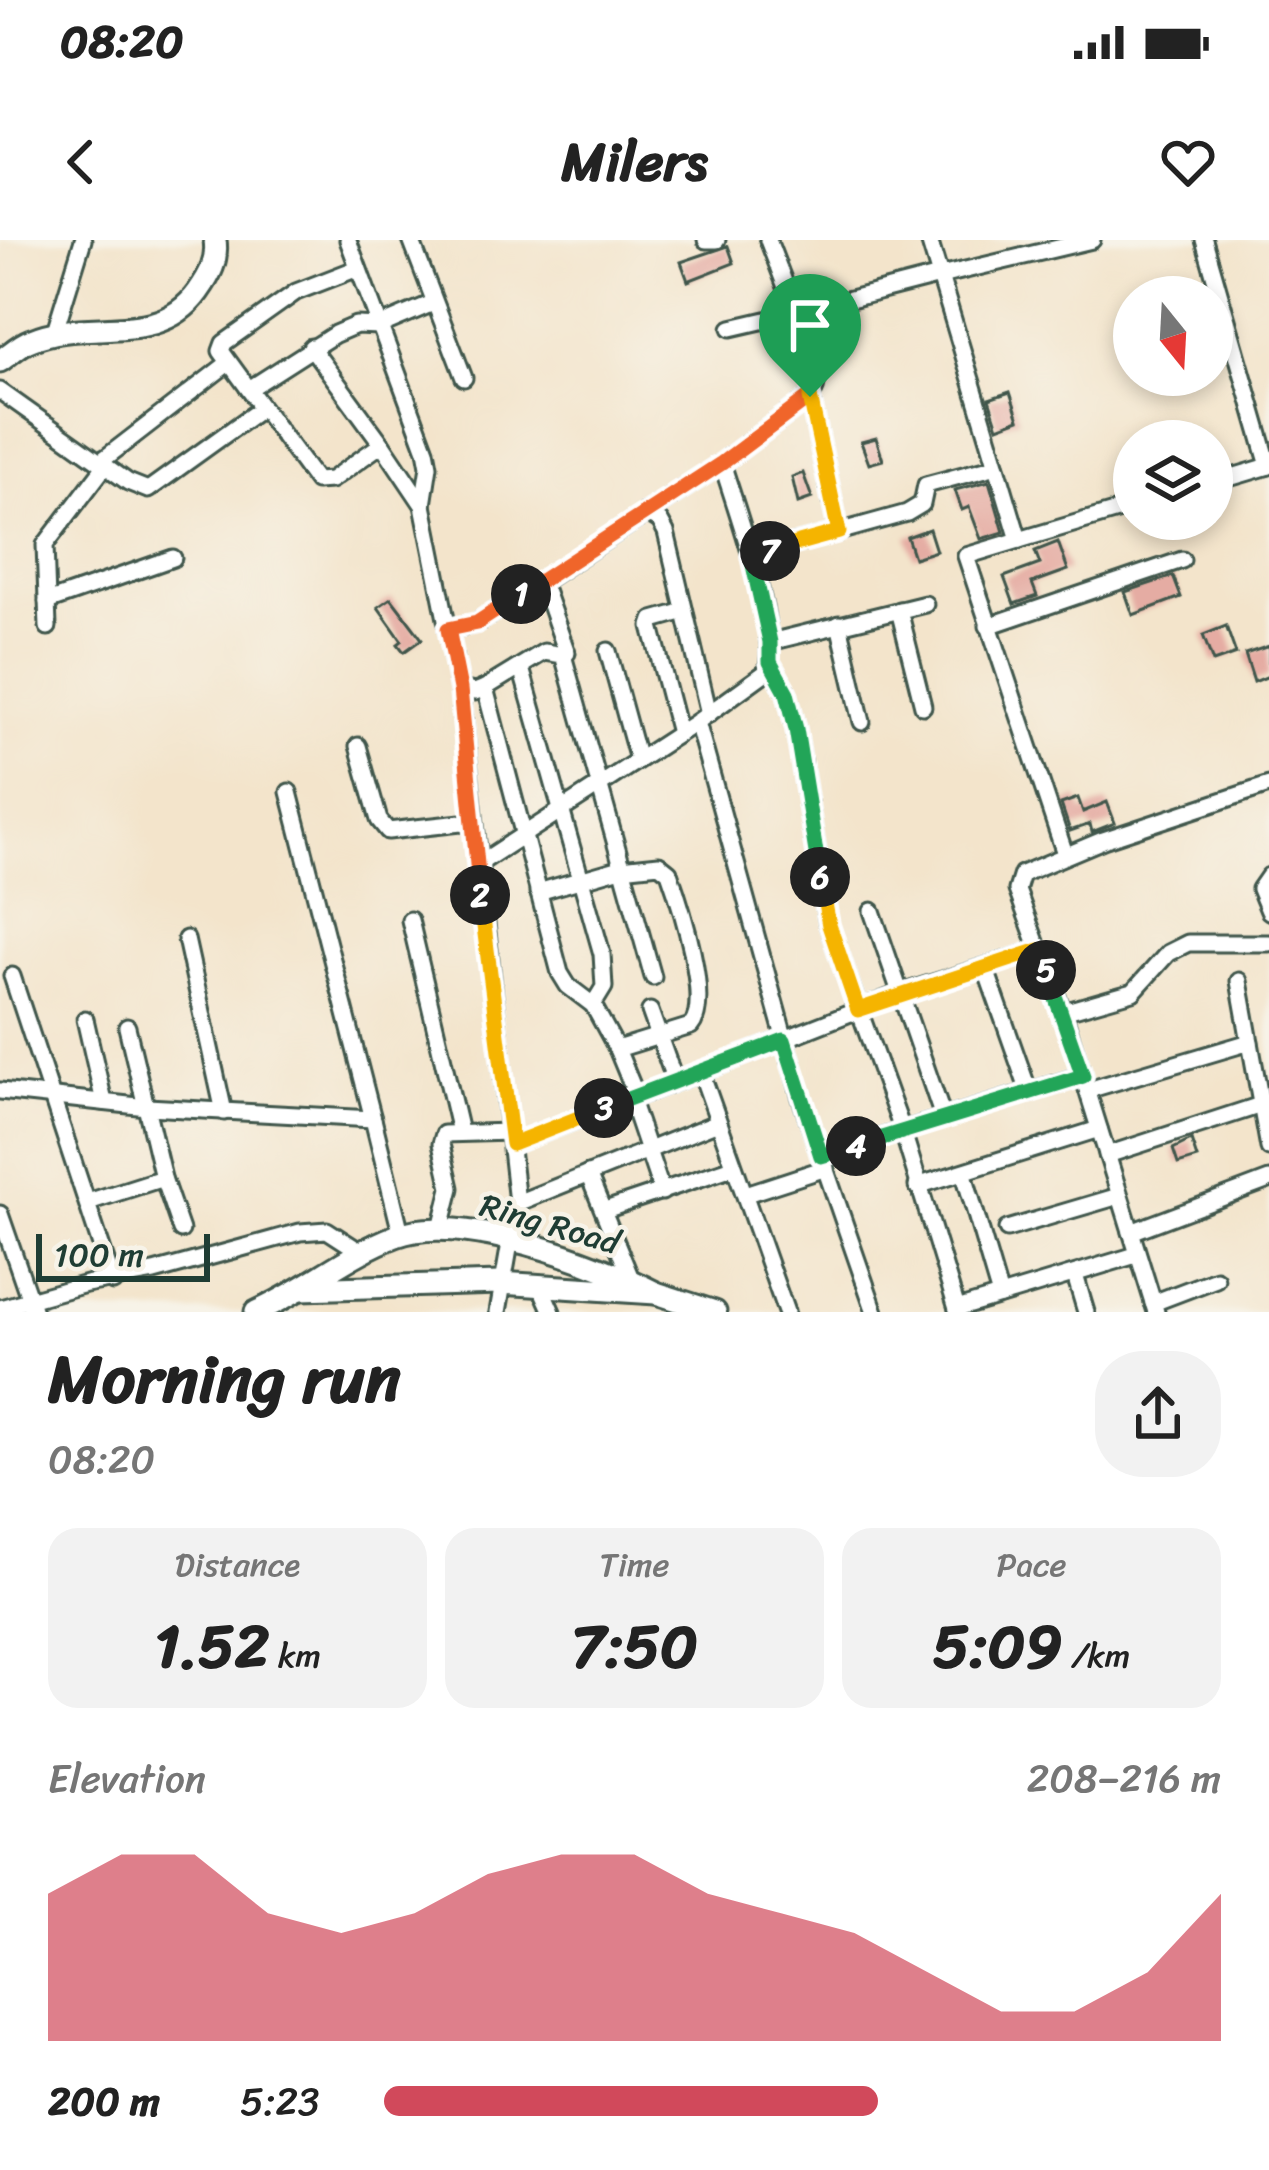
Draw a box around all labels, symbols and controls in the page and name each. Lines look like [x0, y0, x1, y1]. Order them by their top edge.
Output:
text: 08:20 [60, 2, 184, 82]
text: Milers [561, 114, 708, 210]
icon: back [48, 129, 114, 195]
icon: heart [1155, 129, 1221, 195]
pin [759, 274, 861, 397]
north arrow [1113, 276, 1233, 396]
map controls [1113, 276, 1233, 540]
icon: arrive [777, 292, 843, 358]
button: layers [1113, 420, 1233, 540]
pin: 7 [740, 521, 800, 581]
text: 7 [761, 522, 779, 580]
pin: 1 [491, 564, 551, 624]
text: 1 [514, 565, 528, 623]
pin: 6 [790, 847, 850, 907]
text: 6 [811, 848, 829, 906]
pin: 2 [450, 865, 510, 925]
text: 2 [470, 866, 490, 924]
pin: 5 [1016, 940, 1076, 1000]
text: 5 [1036, 941, 1056, 999]
pin: 3 [574, 1078, 634, 1138]
text: 3 [595, 1079, 613, 1137]
pin: 4 [826, 1116, 886, 1176]
text: 4 [846, 1117, 866, 1175]
street label: Ring Road [473, 1176, 629, 1272]
text: 100 m [54, 1226, 144, 1284]
scale bar [36, 1228, 210, 1281]
text: Morning run [48, 1321, 401, 1438]
button: share [1095, 1351, 1221, 1477]
text: 08:20 [48, 1425, 155, 1494]
text: Distance [175, 1536, 300, 1594]
text: Time [600, 1536, 669, 1594]
text: Pace [996, 1536, 1067, 1594]
text: 1.52 [154, 1594, 269, 1700]
text: 7:50 [571, 1594, 698, 1700]
text: 5:09 [933, 1594, 1062, 1700]
text: km [269, 1627, 321, 1685]
text: /km [1062, 1627, 1130, 1685]
text: Elevation [48, 1744, 206, 1813]
text: 208–216 m [1027, 1744, 1221, 1813]
text: 200 m [48, 2067, 160, 2136]
text: 5:23 [240, 2067, 320, 2136]

